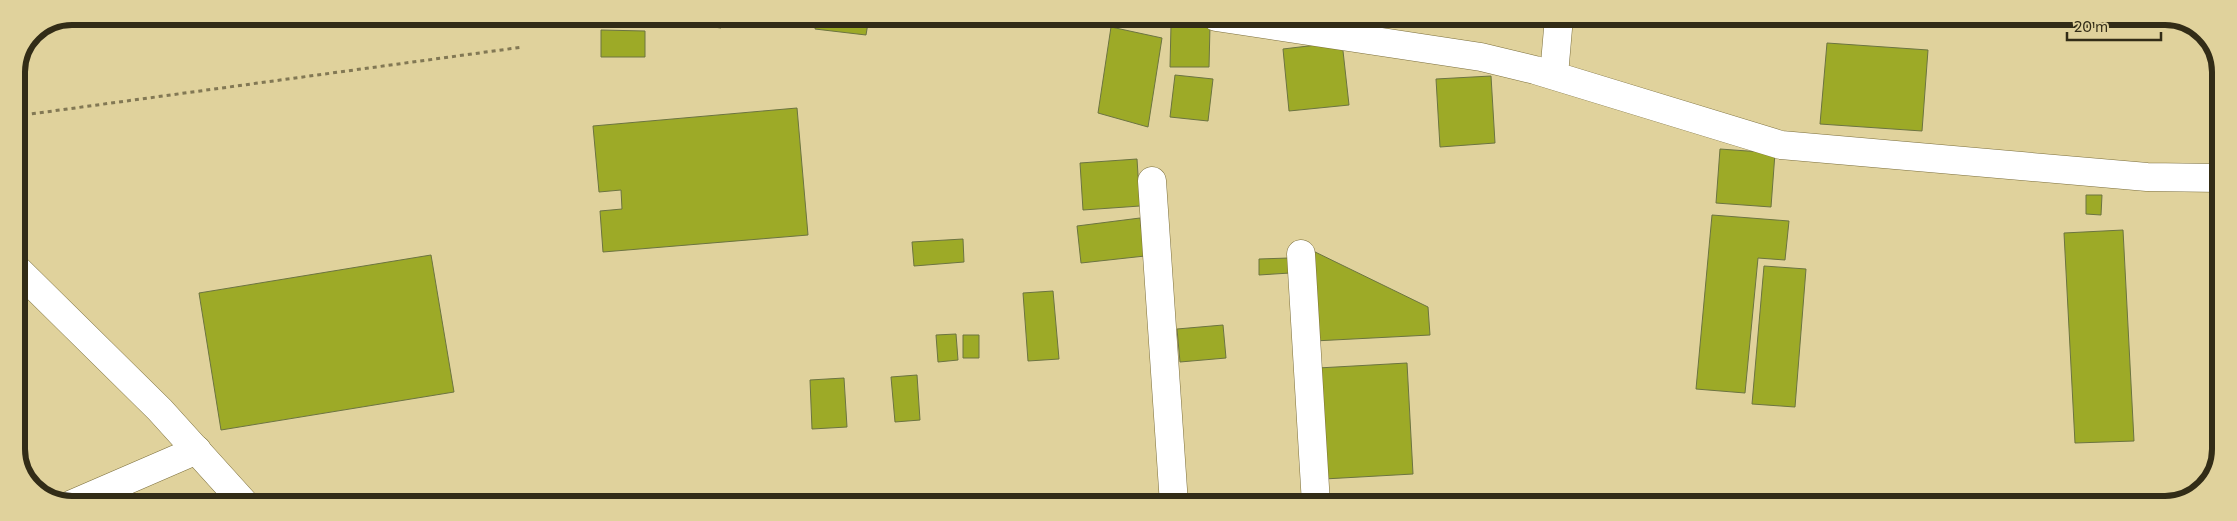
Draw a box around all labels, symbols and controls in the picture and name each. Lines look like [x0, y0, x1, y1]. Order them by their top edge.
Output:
scale bar [2067, 10, 2161, 42]
text: 20 m [2074, 17, 2108, 35]

